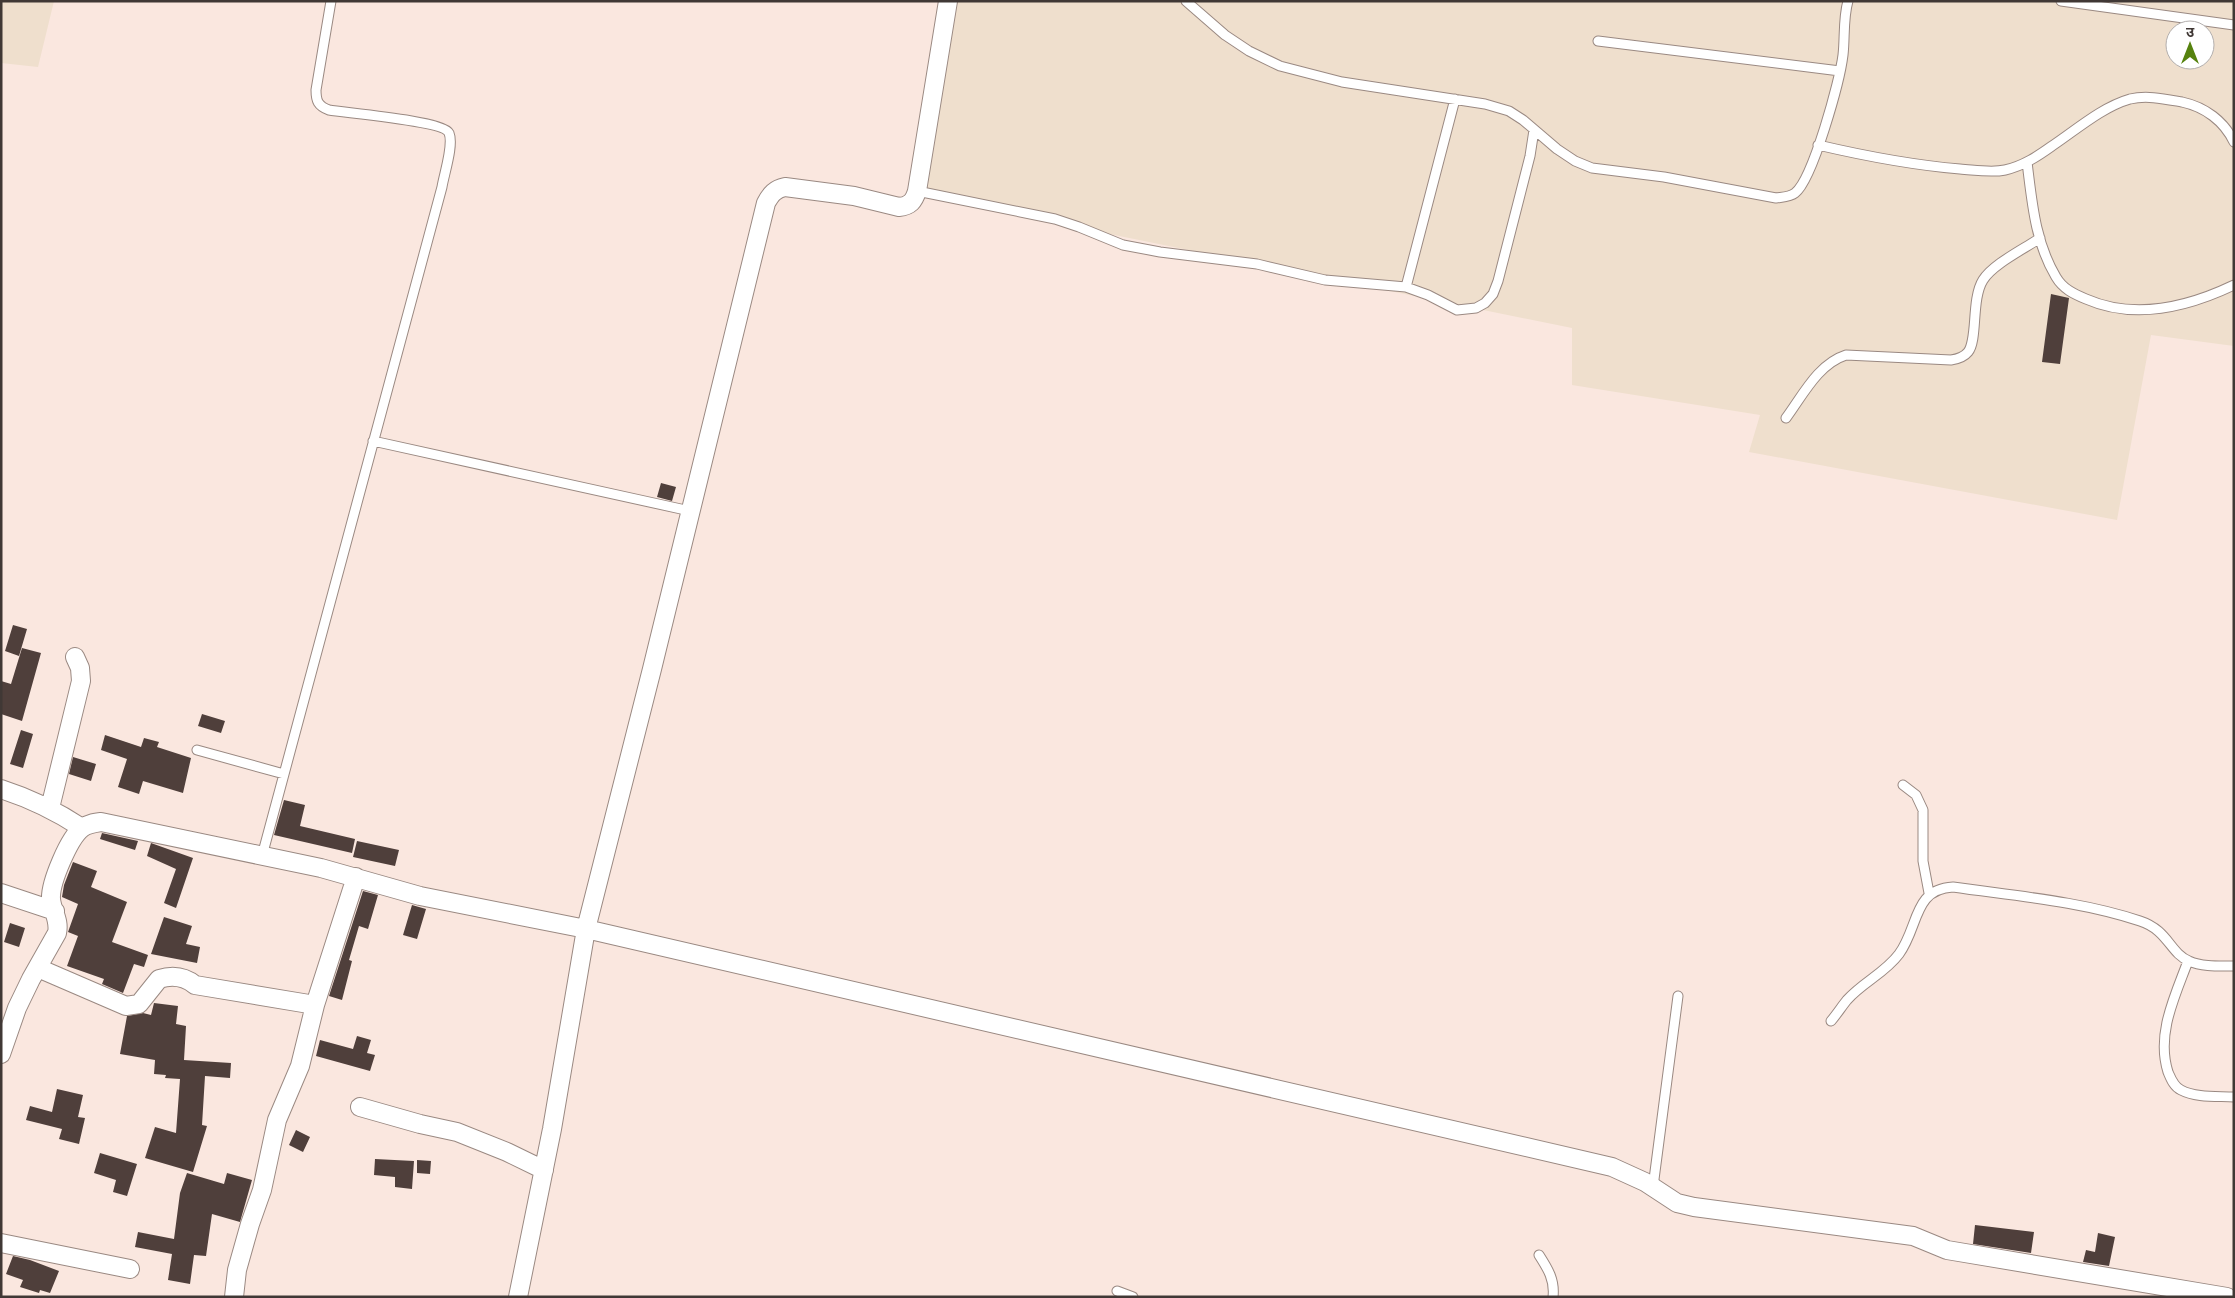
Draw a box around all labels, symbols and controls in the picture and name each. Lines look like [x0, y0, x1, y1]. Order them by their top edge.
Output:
north arrow [2165, 20, 2215, 70]
text: उ [2186, 21, 2195, 41]

